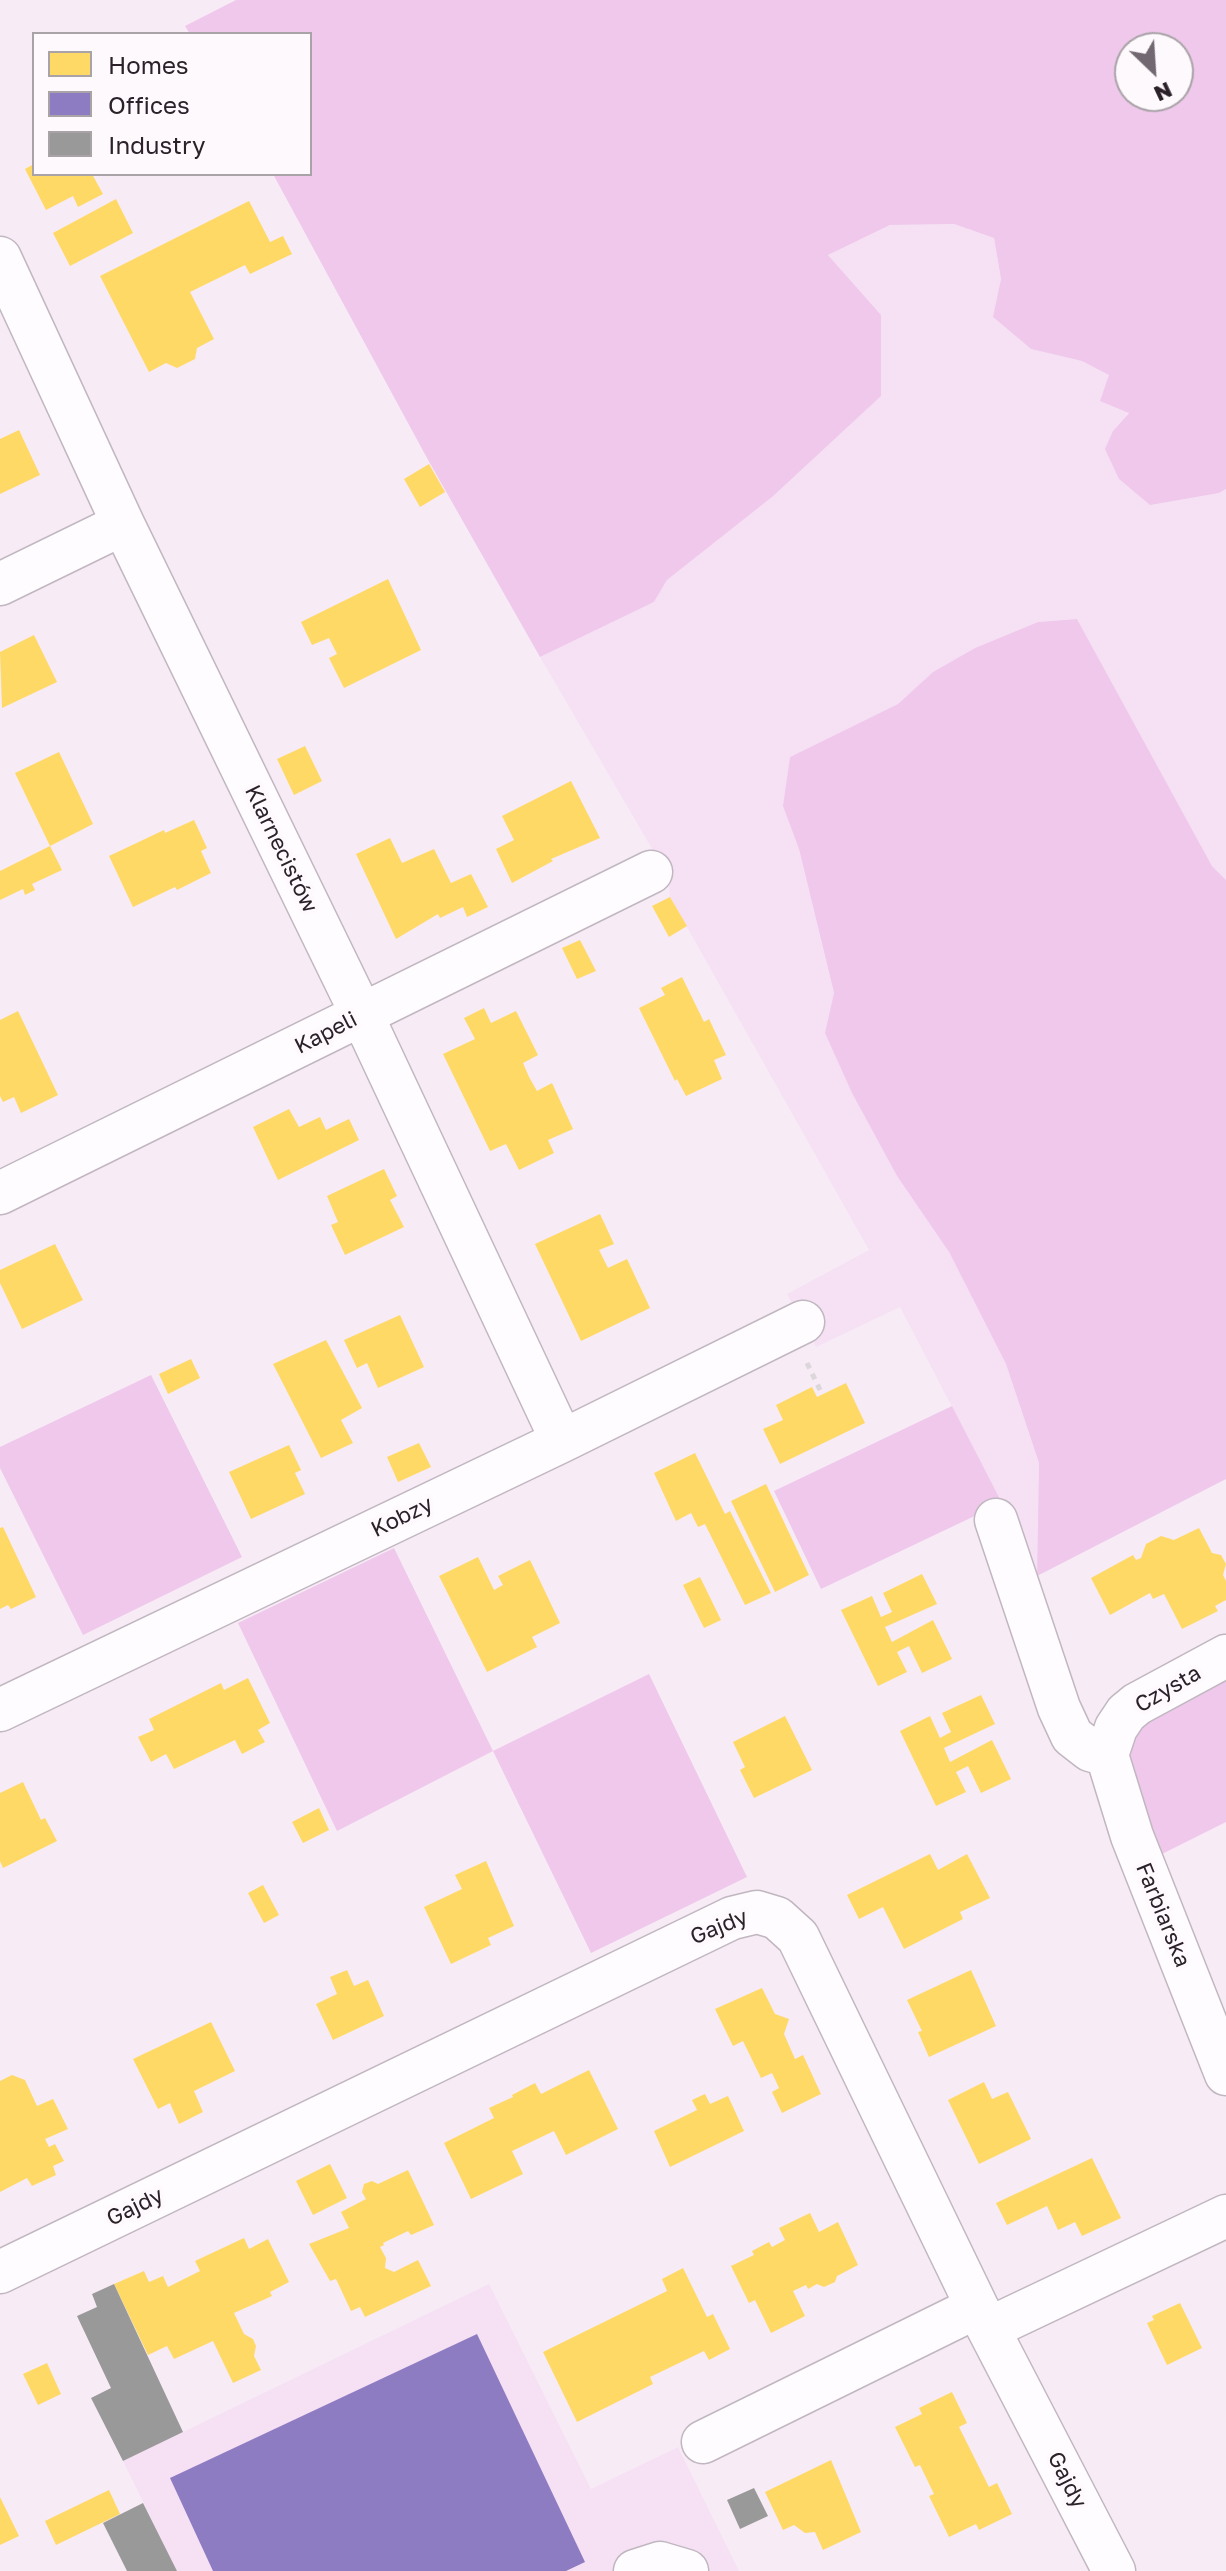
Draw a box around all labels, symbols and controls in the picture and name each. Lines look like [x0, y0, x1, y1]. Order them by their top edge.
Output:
legend [32, 32, 312, 176]
north arrow [1114, 32, 1194, 112]
text: Homes [108, 50, 189, 79]
text: N [1150, 77, 1177, 108]
text: Offices [108, 90, 190, 119]
text: Industry [108, 130, 205, 159]
street label: Klarnecistów [239, 781, 323, 917]
street label: Kapeli [290, 1006, 362, 1060]
street label: Kobzy [367, 1491, 437, 1543]
street label: Czysta [1130, 1660, 1206, 1718]
street label: Farbiarska [1130, 1859, 1196, 1971]
street label: Gajdy [686, 1904, 752, 1950]
street label: Gajdy [102, 2182, 168, 2232]
street label: Gajdy [1042, 2447, 1092, 2513]

